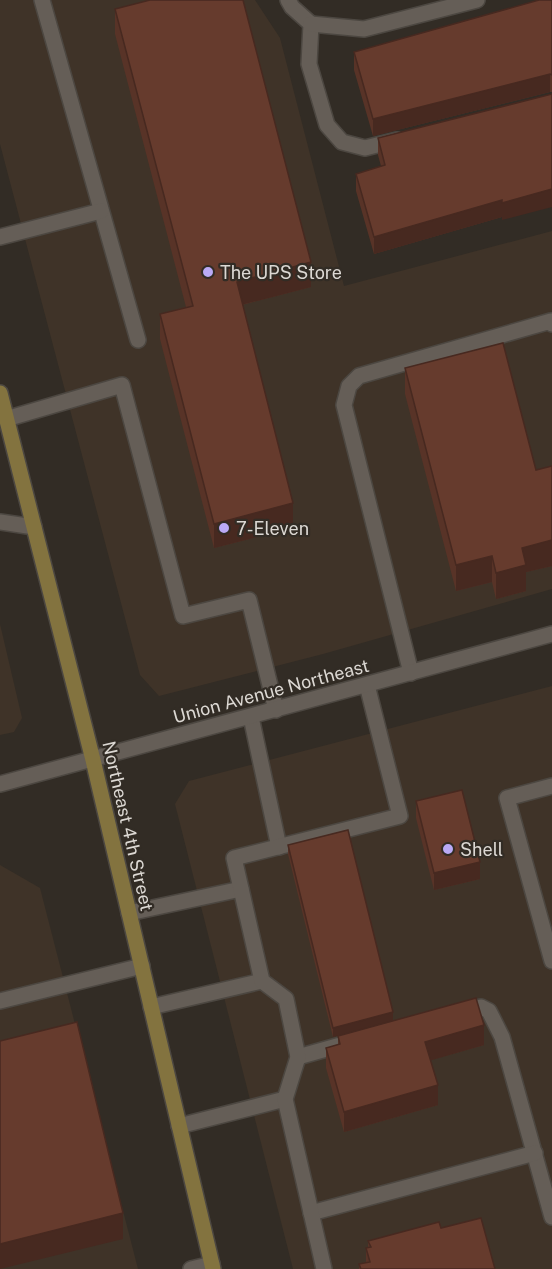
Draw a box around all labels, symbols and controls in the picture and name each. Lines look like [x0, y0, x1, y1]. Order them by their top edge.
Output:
place label: The UPS Store [220, 262, 342, 283]
marker: The UPS Store [201, 265, 215, 279]
place label: 7-Eleven [236, 518, 309, 539]
marker: 7-Eleven [217, 521, 231, 535]
street label: Union Avenue Northeast [171, 655, 371, 727]
street label: Northeast 4th Street [98, 739, 158, 913]
place label: Shell [460, 839, 503, 860]
marker: Shell [441, 842, 455, 856]

